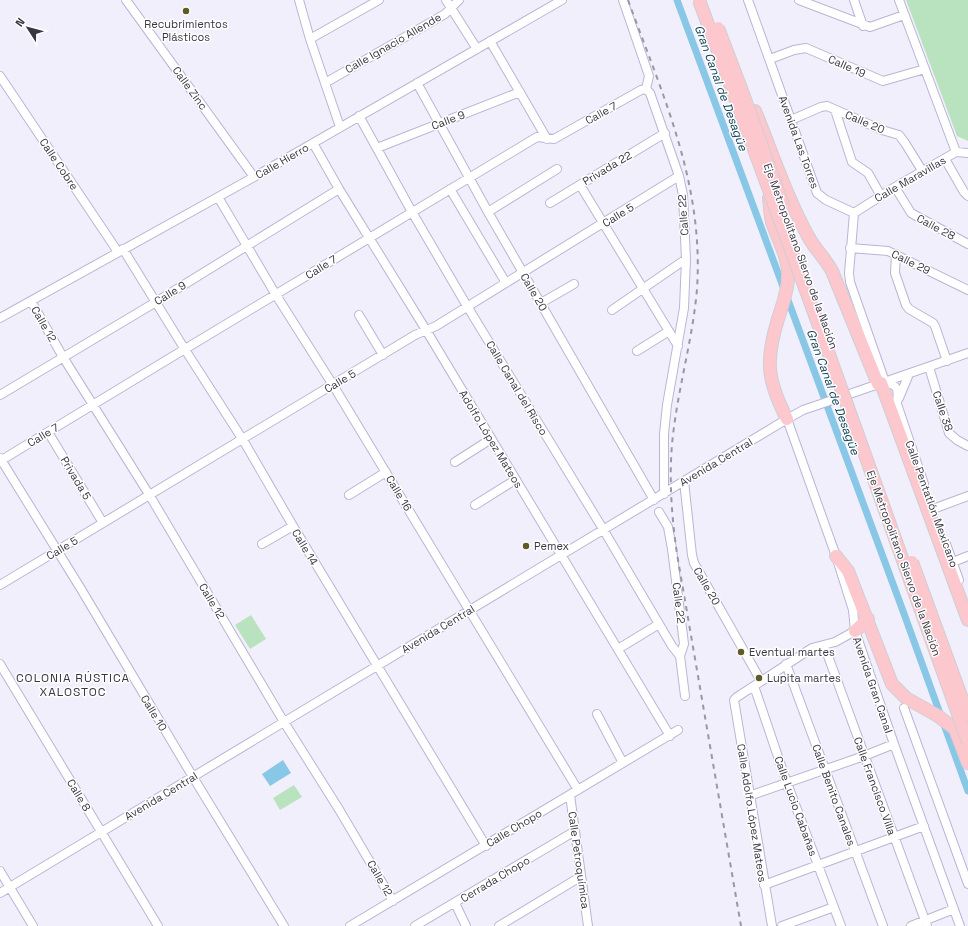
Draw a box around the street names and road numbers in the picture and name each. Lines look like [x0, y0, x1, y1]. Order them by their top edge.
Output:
street label: Calle Ignacio Allende [342, 10, 444, 76]
street label: Calle 19 [826, 52, 868, 81]
street label: Calle Zinc [169, 63, 211, 113]
street label: Avenida Las Torres [776, 94, 822, 191]
street label: Calle 7 [583, 99, 619, 127]
street label: Calle 9 [429, 107, 467, 133]
street label: Calle 20 [843, 107, 887, 137]
street label: Calle Cobre [37, 135, 81, 193]
street label: Calle Hierro [253, 140, 311, 182]
street label: Privada 22 [580, 148, 634, 188]
street label: Calle Maravillas [872, 153, 948, 205]
street label: Eje Metropolitano Siervo de la Nación [761, 161, 841, 351]
street label: Calle 22 [675, 194, 691, 236]
street label: Calle 5 [600, 200, 637, 230]
street label: Calle 28 [914, 211, 958, 243]
street label: Calle 29 [889, 247, 933, 277]
street label: Calle 7 [303, 252, 339, 282]
street label: Calle 20 [517, 270, 551, 314]
street label: Calle 9 [152, 278, 189, 308]
street label: Calle 12 [28, 303, 60, 345]
street label: Calle Canal del Risco [483, 338, 551, 438]
street label: Calle 5 [322, 366, 359, 396]
street label: Adolfo López Mateos [456, 387, 526, 491]
street label: Calle 38 [930, 389, 956, 433]
street label: Calle 7 [25, 420, 61, 450]
street label: Avenida Central [677, 435, 755, 489]
street label: Calle Pentatlón Mexicano [902, 439, 962, 570]
street label: Privada 5 [58, 454, 95, 503]
street label: Eje Metropolitano Siervo de la Nación [864, 468, 944, 658]
street label: Calle 16 [383, 472, 415, 514]
street label: Calle 14 [289, 526, 321, 568]
street label: Calle 5 [44, 533, 81, 563]
street label: Calle 20 [690, 564, 724, 608]
street label: Calle 12 [196, 581, 228, 622]
street label: Calle 22 [670, 582, 689, 625]
street label: Avenida Central [399, 602, 477, 656]
street label: Avenida Gran Canal [850, 635, 896, 735]
street label: Calle 10 [138, 692, 170, 734]
street label: Calle Francisco Villa [851, 735, 899, 838]
street label: Calle Benito Canales [809, 742, 859, 848]
street label: Calle Adolfo López Mateos [734, 743, 770, 883]
street label: Calle Lucio Cabañas [771, 754, 821, 858]
street label: Avenida Central [122, 769, 200, 823]
street label: Calle 8 [64, 776, 94, 814]
street label: Calle Chopo [484, 806, 545, 850]
street label: Calle Petroquímica [565, 810, 593, 910]
street label: Cerrada Chopo [458, 853, 532, 905]
street label: Calle 12 [364, 857, 396, 899]

